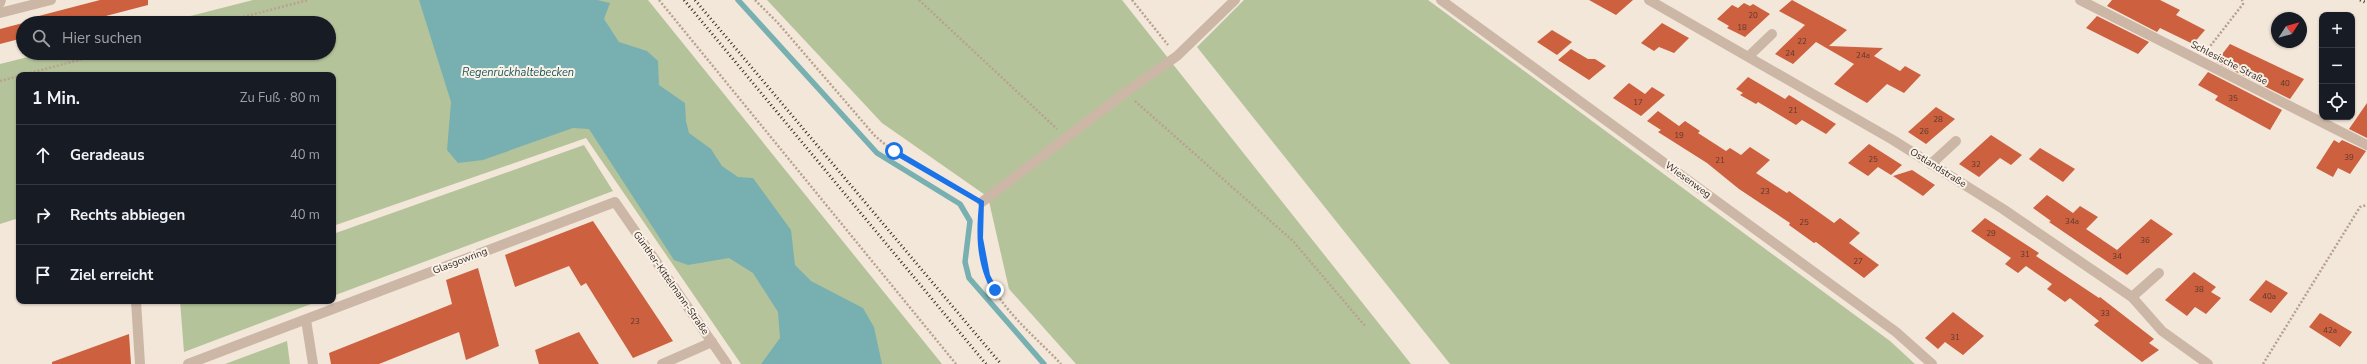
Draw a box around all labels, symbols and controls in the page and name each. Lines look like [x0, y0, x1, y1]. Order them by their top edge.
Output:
house number: 20 [1748, 10, 1758, 21]
north arrow [2271, 12, 2307, 48]
map controls [2319, 12, 2355, 120]
button: + [2319, 12, 2355, 48]
search box [16, 16, 336, 60]
house number: 18 [1737, 22, 1747, 33]
icon: search [30, 27, 52, 49]
text: Hier suchen [62, 28, 142, 48]
house number: 22 [1797, 36, 1807, 47]
street label: Schlesische Straße [2188, 38, 2270, 88]
house number: 24 [1785, 48, 1795, 59]
button: − [2319, 48, 2355, 84]
house number: 24a [1856, 50, 1870, 61]
water label: Regenrückhaltebecken [462, 65, 574, 80]
house number: 40 [2280, 78, 2290, 89]
button: locate [2319, 84, 2355, 120]
text: 1 Min. [32, 87, 80, 110]
text: Zu Fuß · 80 m [240, 89, 320, 107]
house number: 35 [2228, 93, 2238, 104]
house number: 17 [1633, 97, 1643, 108]
house number: 21 [1788, 105, 1798, 116]
house number: 28 [1933, 114, 1943, 125]
house number: 26 [1919, 126, 1929, 137]
house number: 19 [1674, 130, 1684, 141]
route start [885, 142, 903, 160]
icon: ahead [32, 144, 54, 166]
text: Geradeaus [70, 145, 145, 165]
street label: Ostlandstraße [1907, 145, 1969, 191]
text: 40 m [290, 146, 320, 164]
house number: 39 [2344, 152, 2354, 163]
house number: 25 [1868, 154, 1878, 165]
house number: 21 [1715, 155, 1725, 166]
street label: Wiesenweg [1662, 158, 1714, 202]
house number: 32 [1971, 159, 1981, 170]
house number: 23 [1760, 186, 1770, 197]
icon: right [32, 204, 54, 226]
text: Rechts abbiegen [70, 205, 185, 225]
text: 40 m [290, 206, 320, 224]
house number: 34a [2065, 216, 2079, 227]
house number: 25 [1799, 217, 1809, 228]
street label: Günther-Kittelmann-Straße [630, 228, 712, 338]
house number: 29 [1986, 228, 1996, 239]
house number: 36 [2140, 235, 2150, 246]
street label: Glasgowring [431, 244, 489, 278]
house number: 31 [2020, 249, 2030, 260]
house number: 34 [2112, 251, 2122, 262]
house number: 27 [1853, 256, 1863, 267]
icon: arrive [32, 264, 54, 286]
text: Ziel erreicht [70, 265, 153, 285]
route end [986, 281, 1004, 299]
house number: 38 [2194, 284, 2204, 295]
house number: 40a [2262, 291, 2276, 302]
house number: 33 [2100, 308, 2110, 319]
house number: 23 [630, 316, 640, 327]
house number: 42a [2323, 325, 2337, 336]
house number: 31 [1950, 332, 1960, 343]

